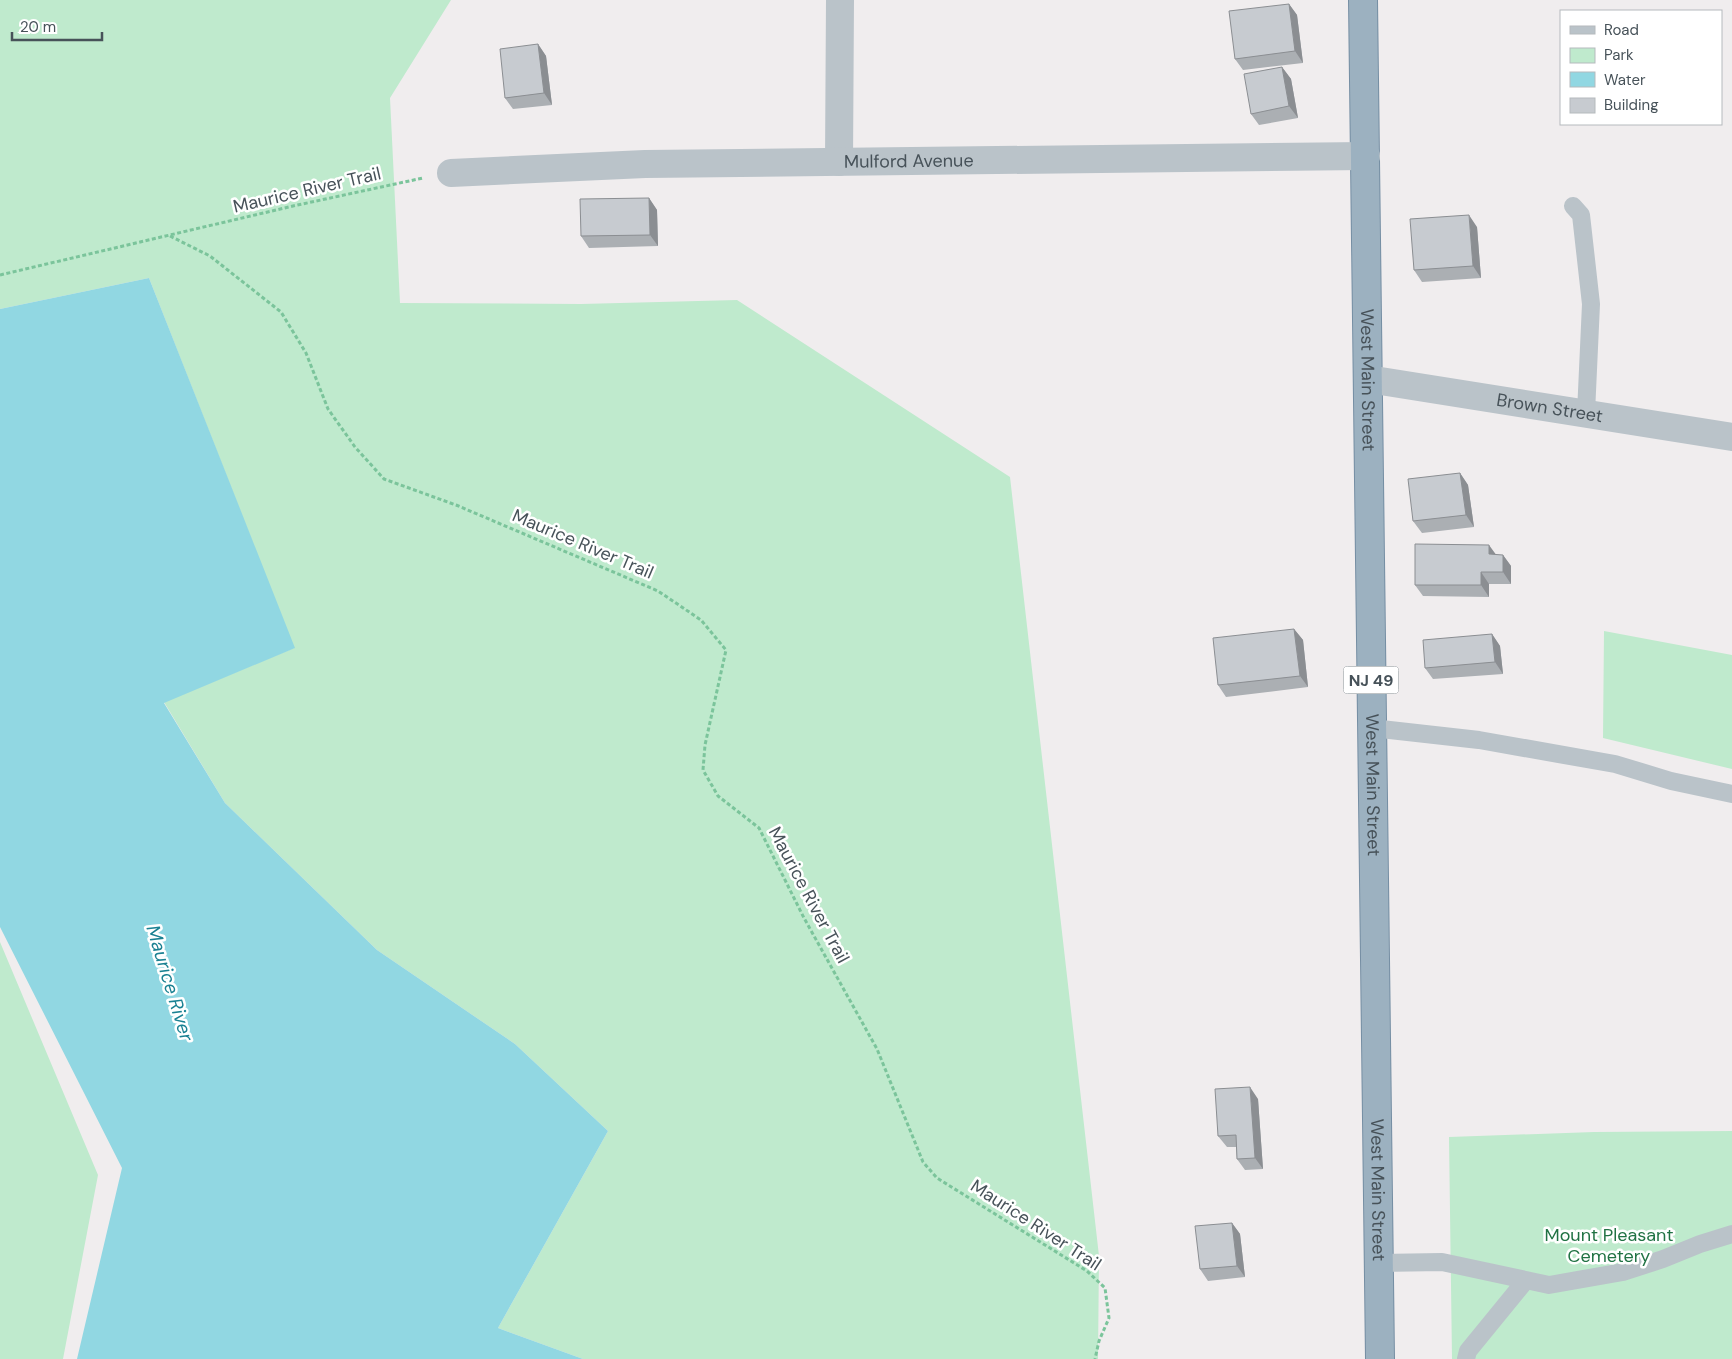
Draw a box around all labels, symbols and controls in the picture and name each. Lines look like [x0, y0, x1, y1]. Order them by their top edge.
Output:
scale bar [12, 10, 102, 42]
legend [1560, 10, 1722, 125]
text: 20 m [20, 17, 56, 37]
text: Road [1604, 20, 1639, 40]
text: Park [1604, 45, 1634, 65]
text: Water [1604, 70, 1646, 90]
text: Building [1604, 95, 1659, 115]
street label: Mulford Avenue [844, 148, 974, 174]
street label: Maurice River Trail [231, 161, 383, 219]
street label: West Main Street [1355, 308, 1381, 451]
street label: Brown Street [1495, 388, 1605, 428]
street label: Maurice River Trail [509, 503, 657, 585]
road number: NJ 49 [1344, 666, 1398, 694]
street label: West Main Street [1360, 713, 1386, 856]
street label: Maurice River Trail [763, 823, 855, 967]
water label: Maurice River [141, 922, 200, 1045]
street label: West Main Street [1365, 1118, 1391, 1261]
street label: Maurice River Trail [966, 1174, 1106, 1276]
park label: Mount Pleasant Cemetery [1545, 1223, 1674, 1268]

